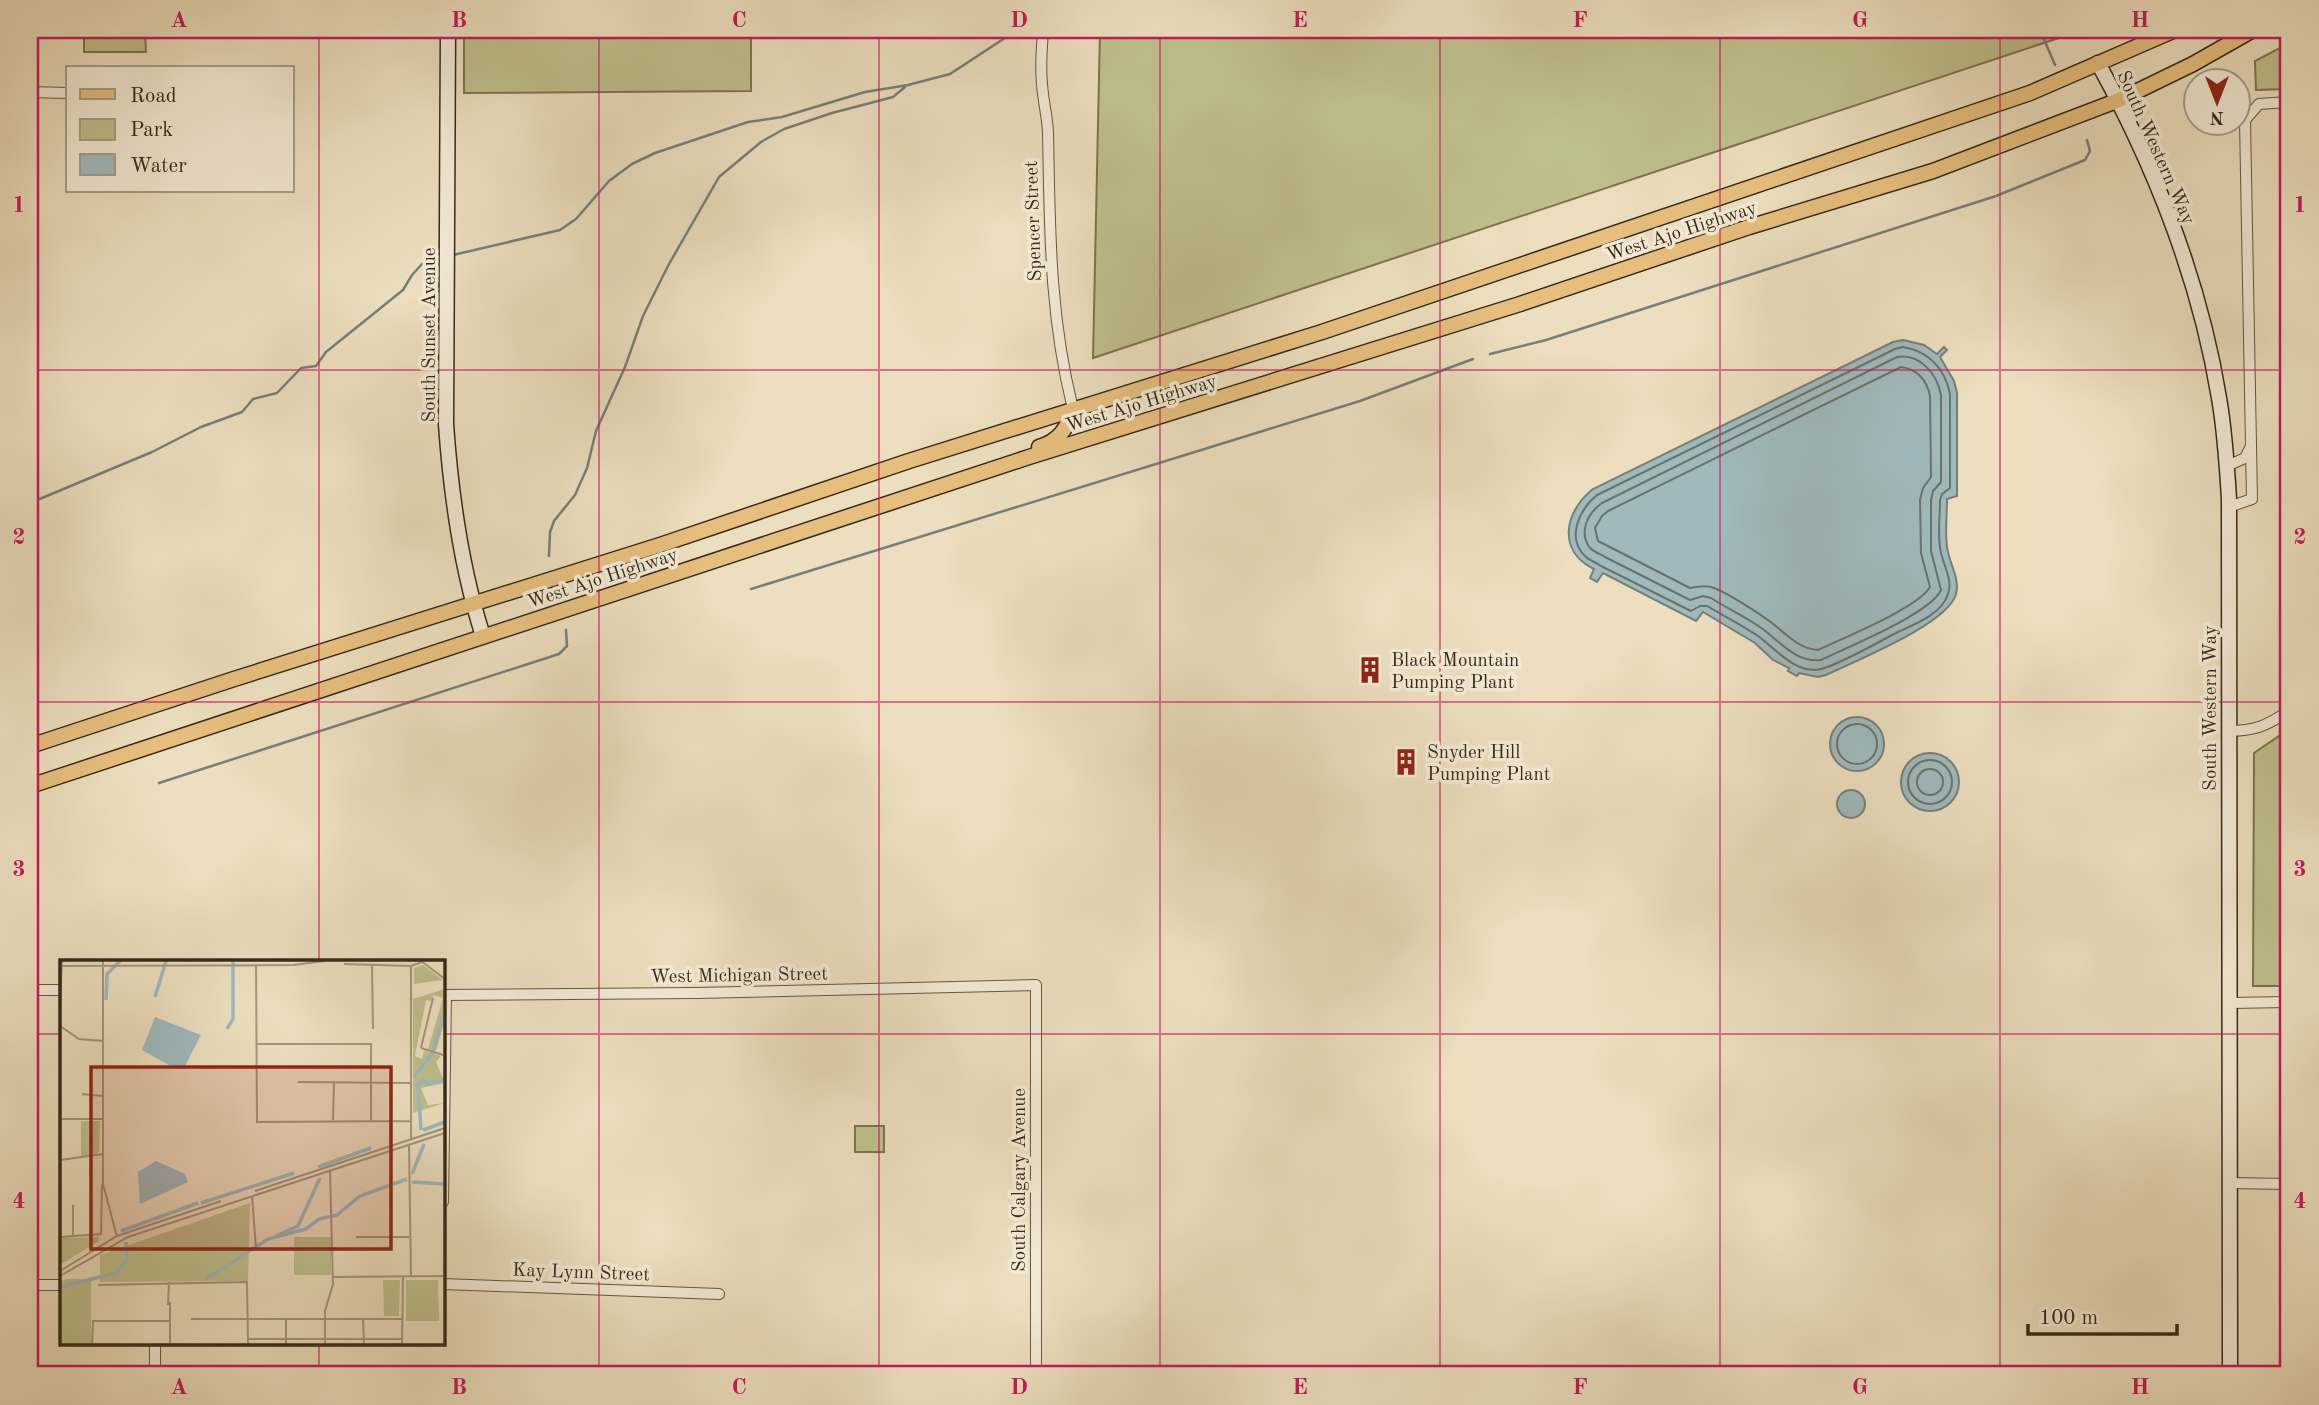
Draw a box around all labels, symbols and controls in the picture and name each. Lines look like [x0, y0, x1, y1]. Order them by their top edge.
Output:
text: A [170, 9, 188, 32]
text: B [451, 9, 467, 32]
text: C [731, 9, 747, 32]
text: D [1010, 9, 1028, 32]
text: E [1292, 9, 1308, 32]
text: F [1572, 9, 1588, 32]
text: G [1852, 9, 1868, 32]
text: H [2131, 9, 2149, 32]
legend [66, 66, 294, 192]
north arrow [2182, 66, 2252, 136]
street label: South Western Way [2112, 68, 2197, 228]
text: Road [130, 86, 177, 107]
text: N [2209, 107, 2224, 126]
text: Park [130, 120, 173, 141]
text: Water [130, 156, 187, 177]
street label: Spencer Street [1023, 160, 1046, 282]
text: 1 [12, 194, 26, 217]
text: 1 [2293, 194, 2307, 217]
street label: West Ajo Highway [1604, 199, 1759, 266]
street label: South Sunset Avenue [421, 247, 440, 423]
street label: West Ajo Highway [1064, 372, 1219, 436]
text: 2 [12, 526, 26, 549]
text: 2 [2293, 526, 2307, 549]
street label: West Ajo Highway [525, 546, 680, 613]
street label: South Western Way [2202, 625, 2221, 791]
place label: Black Mountain Pumping Plant [1391, 652, 1519, 693]
building icon: Black Mountain Pumping Plant [1355, 655, 1385, 685]
place label: Snyder Hill Pumping Plant [1427, 744, 1550, 785]
building icon: Snyder Hill Pumping Plant [1391, 747, 1421, 777]
text: 3 [12, 858, 26, 881]
text: 3 [2293, 858, 2307, 881]
inset map [60, 960, 444, 1346]
street label: West Michigan Street [650, 965, 828, 988]
street label: South Calgary Avenue [1011, 1088, 1030, 1272]
text: 4 [12, 1190, 26, 1213]
text: 4 [2293, 1190, 2307, 1213]
street label: Kay Lynn Street [512, 1262, 650, 1285]
scale bar [2028, 1293, 2177, 1337]
text: 100 m [2039, 1308, 2098, 1329]
text: A [170, 1376, 188, 1399]
text: B [451, 1376, 467, 1399]
text: C [731, 1376, 747, 1399]
text: D [1010, 1376, 1028, 1399]
text: E [1292, 1376, 1308, 1399]
text: F [1572, 1376, 1588, 1399]
text: G [1852, 1376, 1868, 1399]
text: H [2131, 1376, 2149, 1399]

